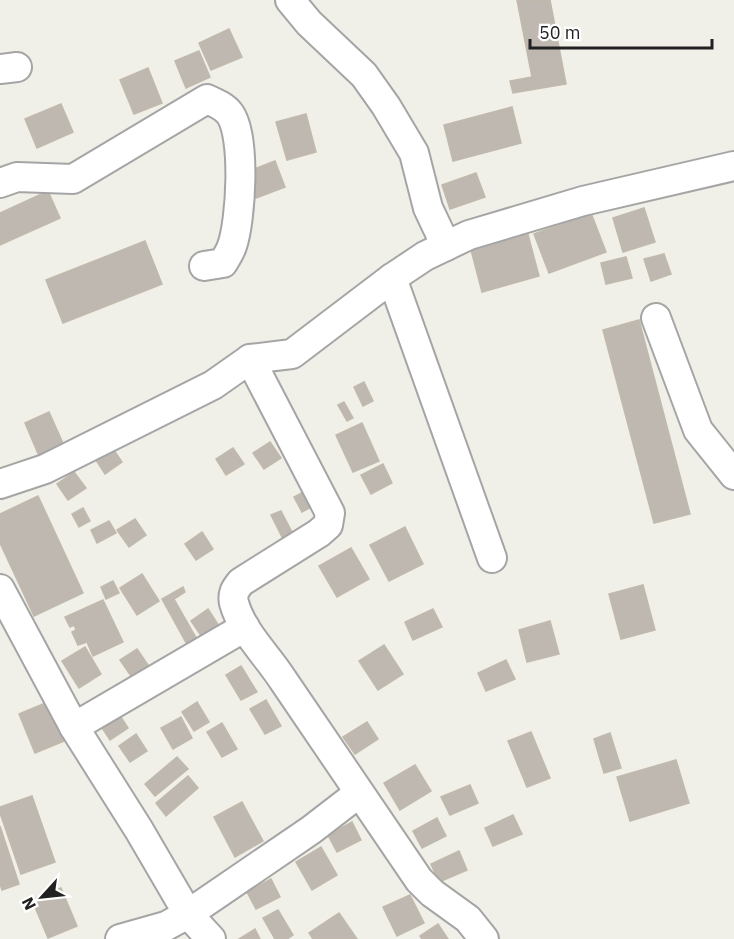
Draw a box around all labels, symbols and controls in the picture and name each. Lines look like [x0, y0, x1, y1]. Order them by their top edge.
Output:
scale bar [530, 12, 712, 50]
text: 50 m [539, 21, 581, 44]
north arrow [12, 867, 72, 927]
text: N [17, 894, 40, 914]

